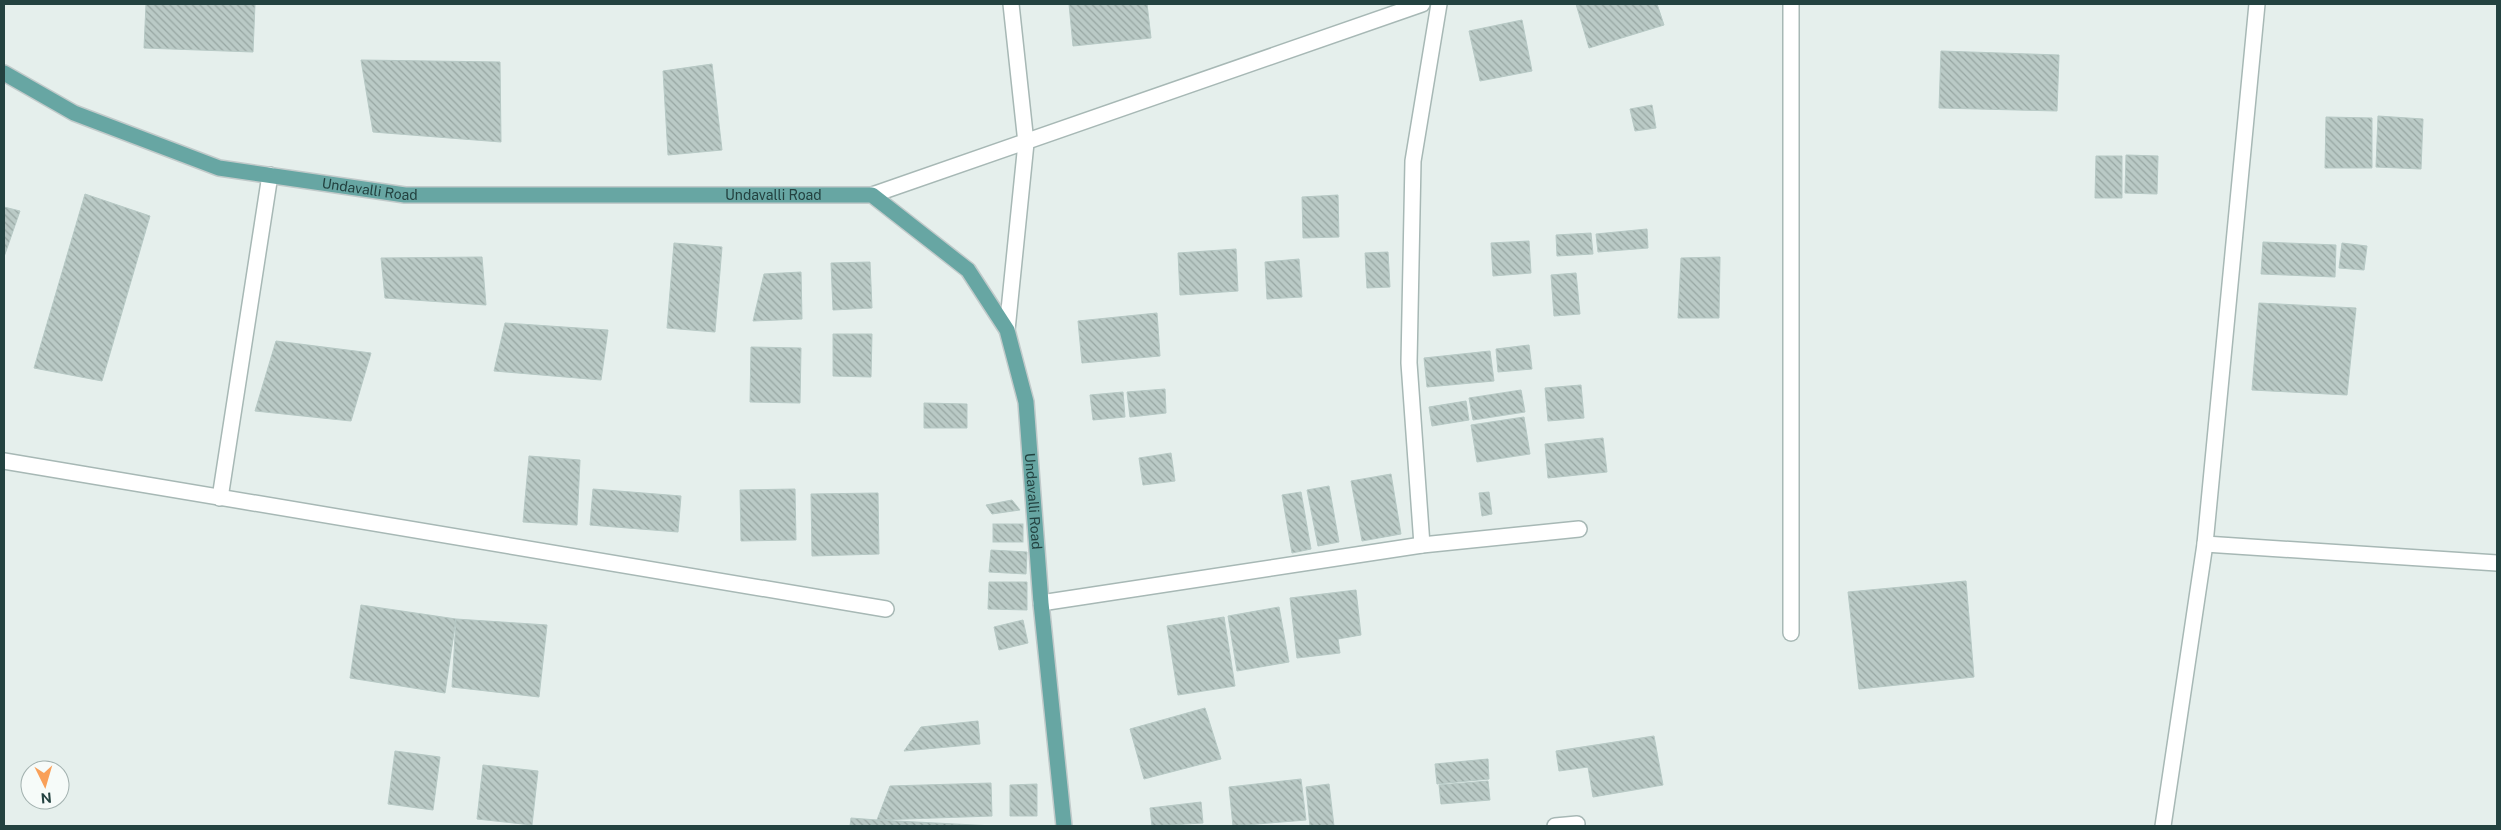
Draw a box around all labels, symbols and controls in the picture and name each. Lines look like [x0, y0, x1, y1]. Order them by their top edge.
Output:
street label: Undavalli Road [321, 175, 418, 203]
street label: Undavalli Road [725, 187, 822, 203]
street label: Undavalli Road [1022, 452, 1045, 550]
north arrow [20, 760, 70, 810]
text: N [40, 790, 52, 806]

